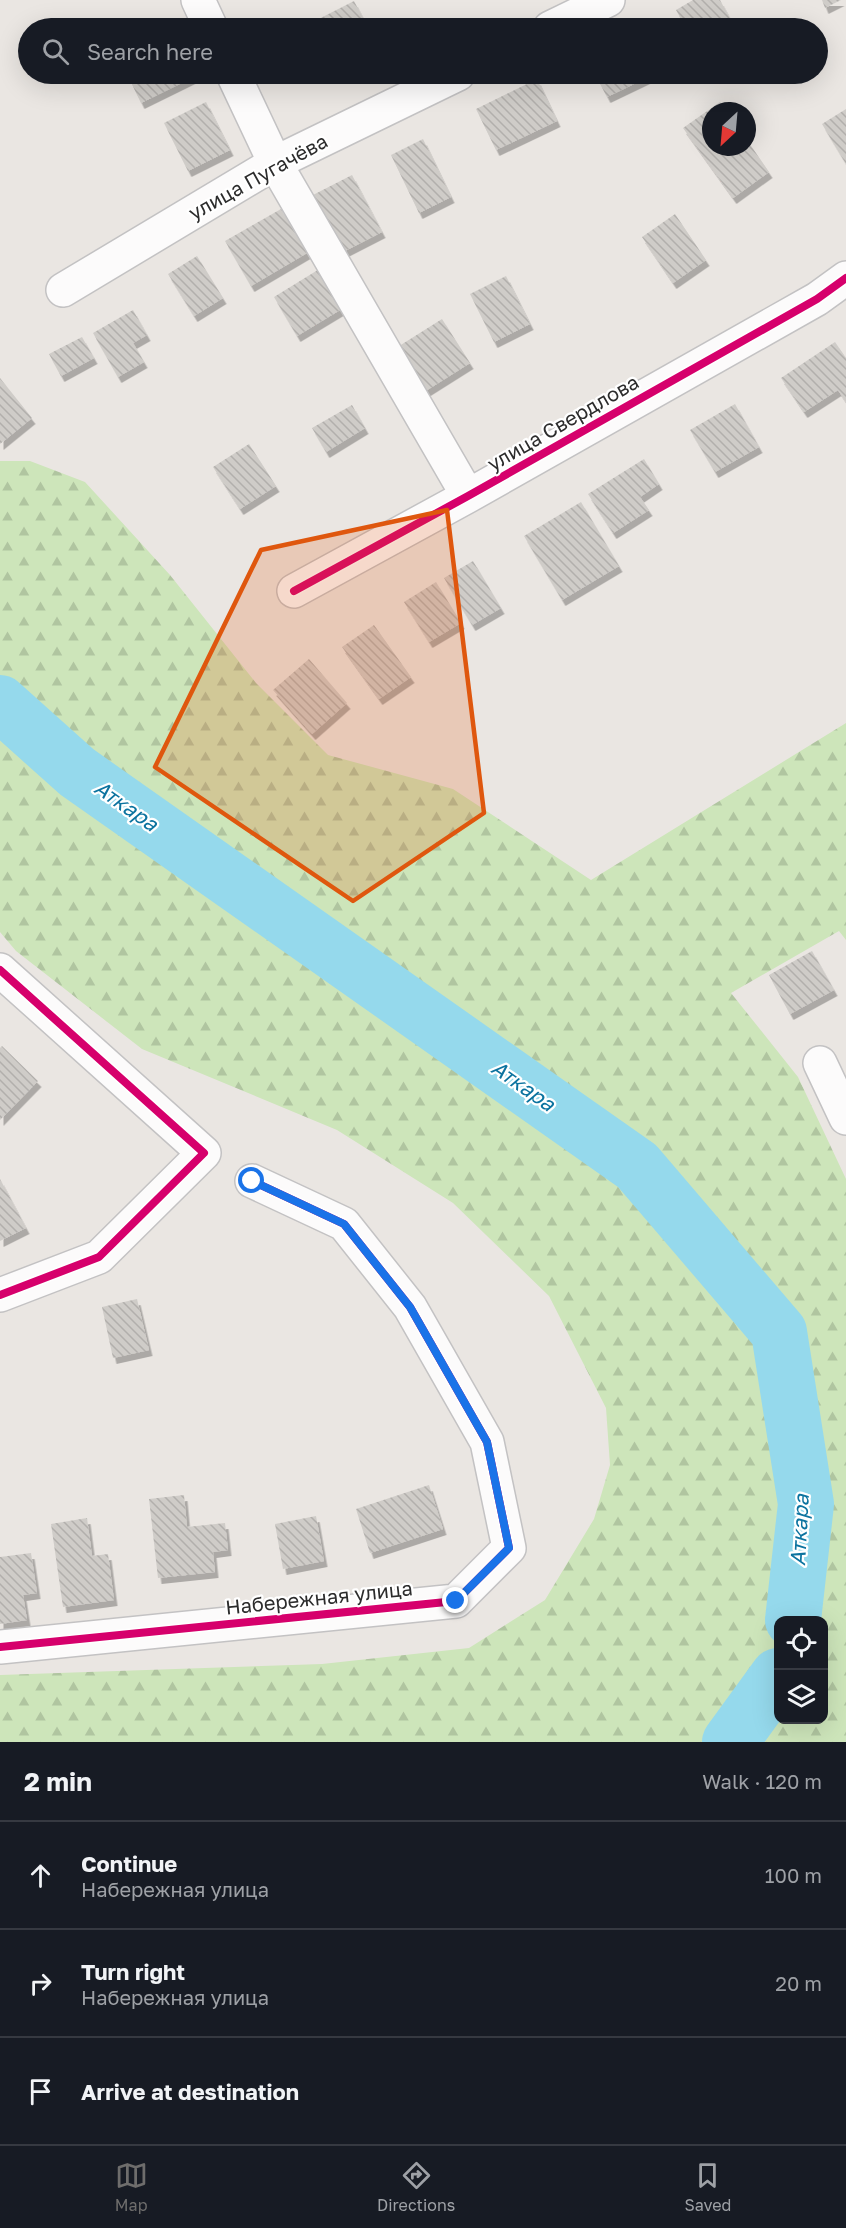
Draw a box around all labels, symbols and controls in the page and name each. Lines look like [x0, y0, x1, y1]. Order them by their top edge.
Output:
search box [18, 18, 828, 84]
icon: search [39, 35, 72, 68]
text: Search here [87, 38, 213, 65]
north arrow [702, 102, 756, 156]
street label: улица Пугачёва [184, 128, 331, 224]
street label: улица Свердлова [482, 369, 643, 475]
water label: Аткара [90, 774, 164, 837]
water label: Аткара [487, 1054, 561, 1117]
route start [238, 1167, 264, 1193]
water label: Аткара [784, 1492, 814, 1566]
street label: Набережная улица [224, 1575, 414, 1619]
route end [442, 1587, 468, 1613]
map controls [774, 1616, 828, 1724]
button: locate [774, 1616, 828, 1670]
button: layers [774, 1670, 828, 1724]
text: 2 min [24, 1766, 92, 1797]
text: Walk · 120 m [702, 1769, 822, 1793]
text: Continue [81, 1850, 177, 1877]
icon: ahead [24, 1859, 57, 1892]
text: 100 m [765, 1863, 822, 1887]
text: Набережная улица [81, 1877, 269, 1901]
text: Turn right [81, 1958, 185, 1985]
icon: right [24, 1967, 57, 2000]
text: 20 m [775, 1971, 822, 1995]
text: Набережная улица [81, 1985, 269, 2009]
icon: arrive [24, 2075, 57, 2108]
text: Arrive at destination [81, 2078, 299, 2105]
tab: Map [115, 2159, 148, 2215]
tab: Directions [377, 2159, 455, 2215]
tab: Saved [685, 2159, 731, 2215]

